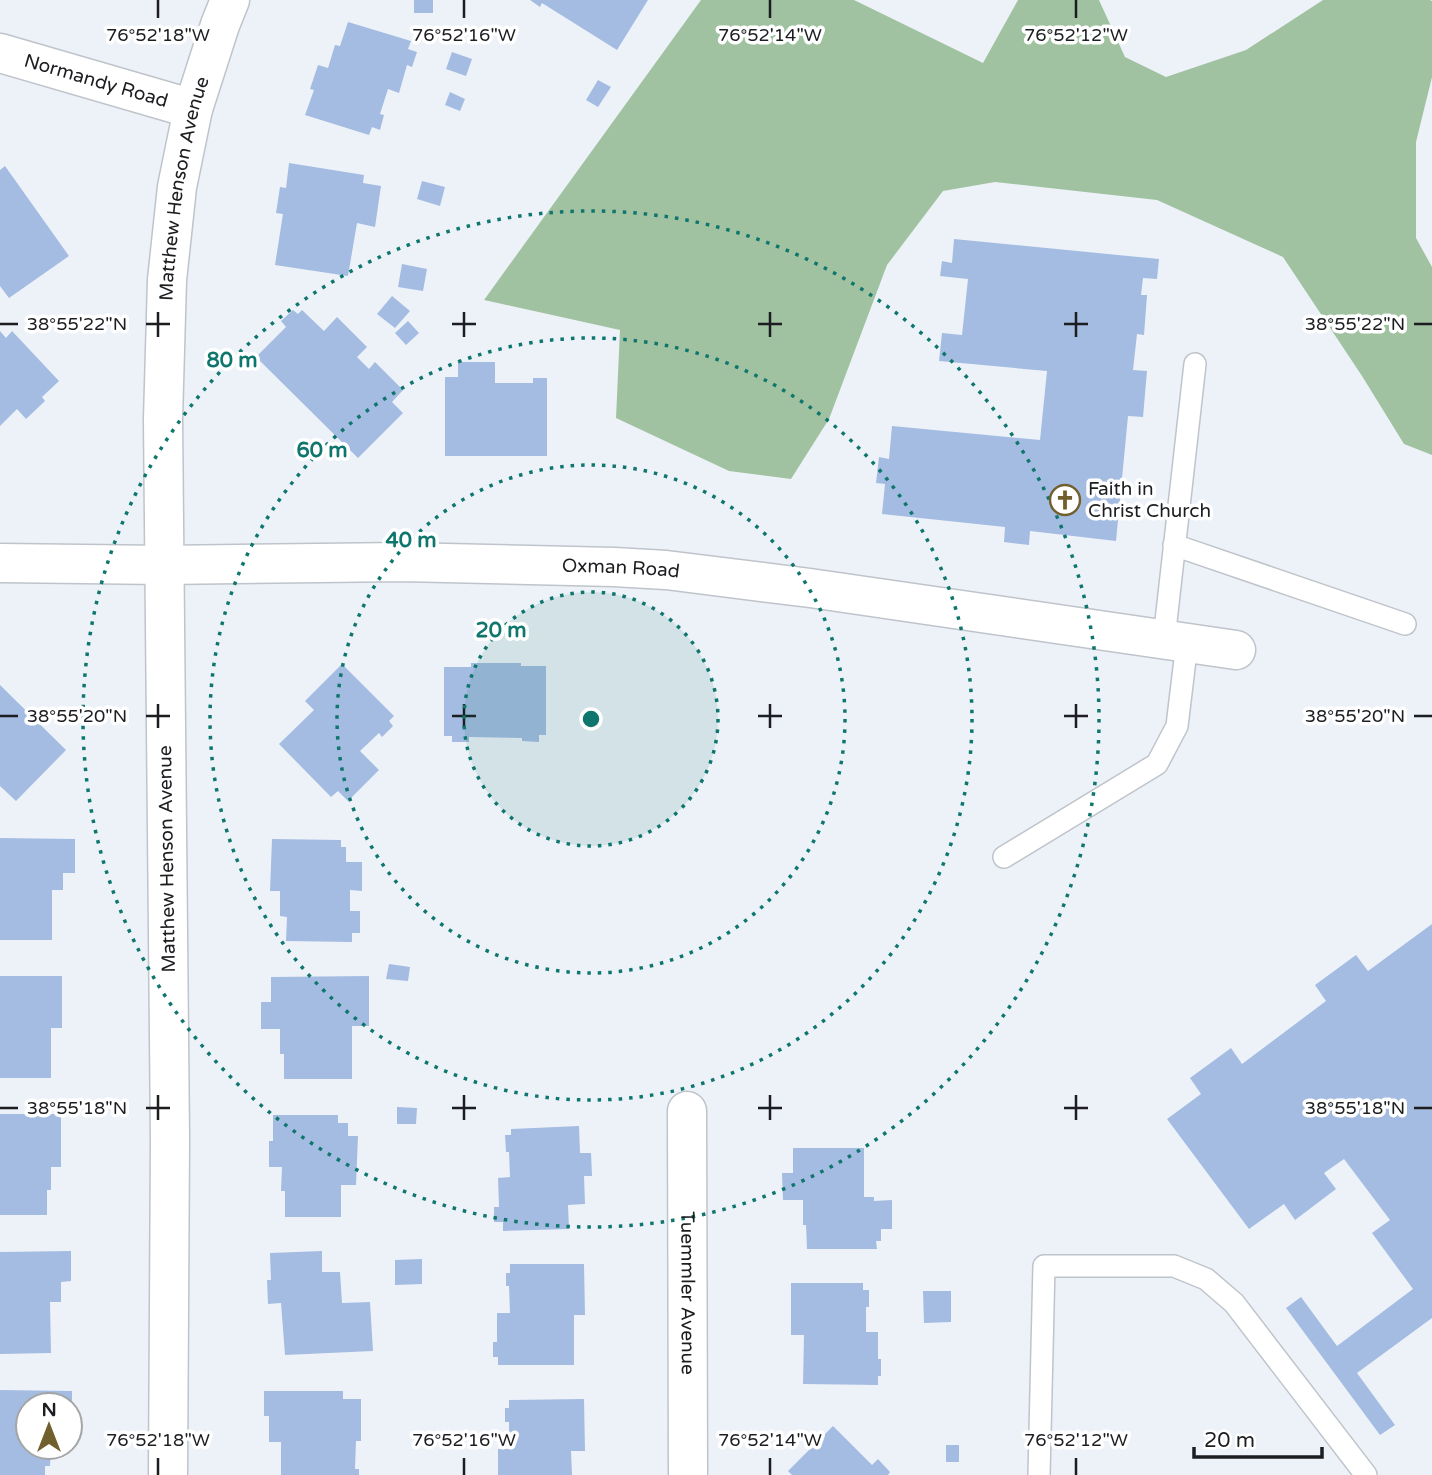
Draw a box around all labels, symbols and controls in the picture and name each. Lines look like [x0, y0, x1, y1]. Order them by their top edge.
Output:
text: 76°52'18"W [106, 24, 210, 46]
text: 76°52'16"W [412, 24, 516, 46]
text: 76°52'14"W [718, 24, 822, 46]
text: 76°52'12"W [1024, 24, 1128, 46]
street label: Normandy Road [22, 50, 170, 112]
street label: Matthew Henson Avenue [155, 74, 214, 301]
text: 38°55'22"N [27, 313, 127, 335]
text: 38°55'22"N [1305, 313, 1405, 335]
text: 80 m [206, 348, 258, 373]
text: 60 m [296, 438, 348, 463]
place label: Faith in Christ Church [1088, 478, 1211, 522]
church icon: Faith in Christ Church [1048, 483, 1082, 517]
text: 40 m [385, 528, 437, 553]
street label: Oxman Road [562, 555, 681, 583]
text: 20 m [475, 618, 527, 643]
text: 38°55'20"N [27, 705, 127, 727]
text: 38°55'20"N [1305, 705, 1405, 727]
centre of rings [579, 707, 603, 731]
street label: Matthew Henson Avenue [154, 745, 180, 973]
text: 38°55'18"N [27, 1097, 127, 1119]
text: 38°55'18"N [1305, 1097, 1405, 1119]
street label: Tuemmler Avenue [676, 1211, 699, 1375]
north arrow [14, 1391, 84, 1461]
text: N [41, 1399, 57, 1421]
scale bar [1194, 1416, 1322, 1460]
text: 20 m [1204, 1428, 1255, 1453]
text: 76°52'18"W [106, 1429, 210, 1451]
text: 76°52'16"W [412, 1429, 516, 1451]
text: 76°52'14"W [718, 1429, 822, 1451]
text: 76°52'12"W [1024, 1429, 1128, 1451]

